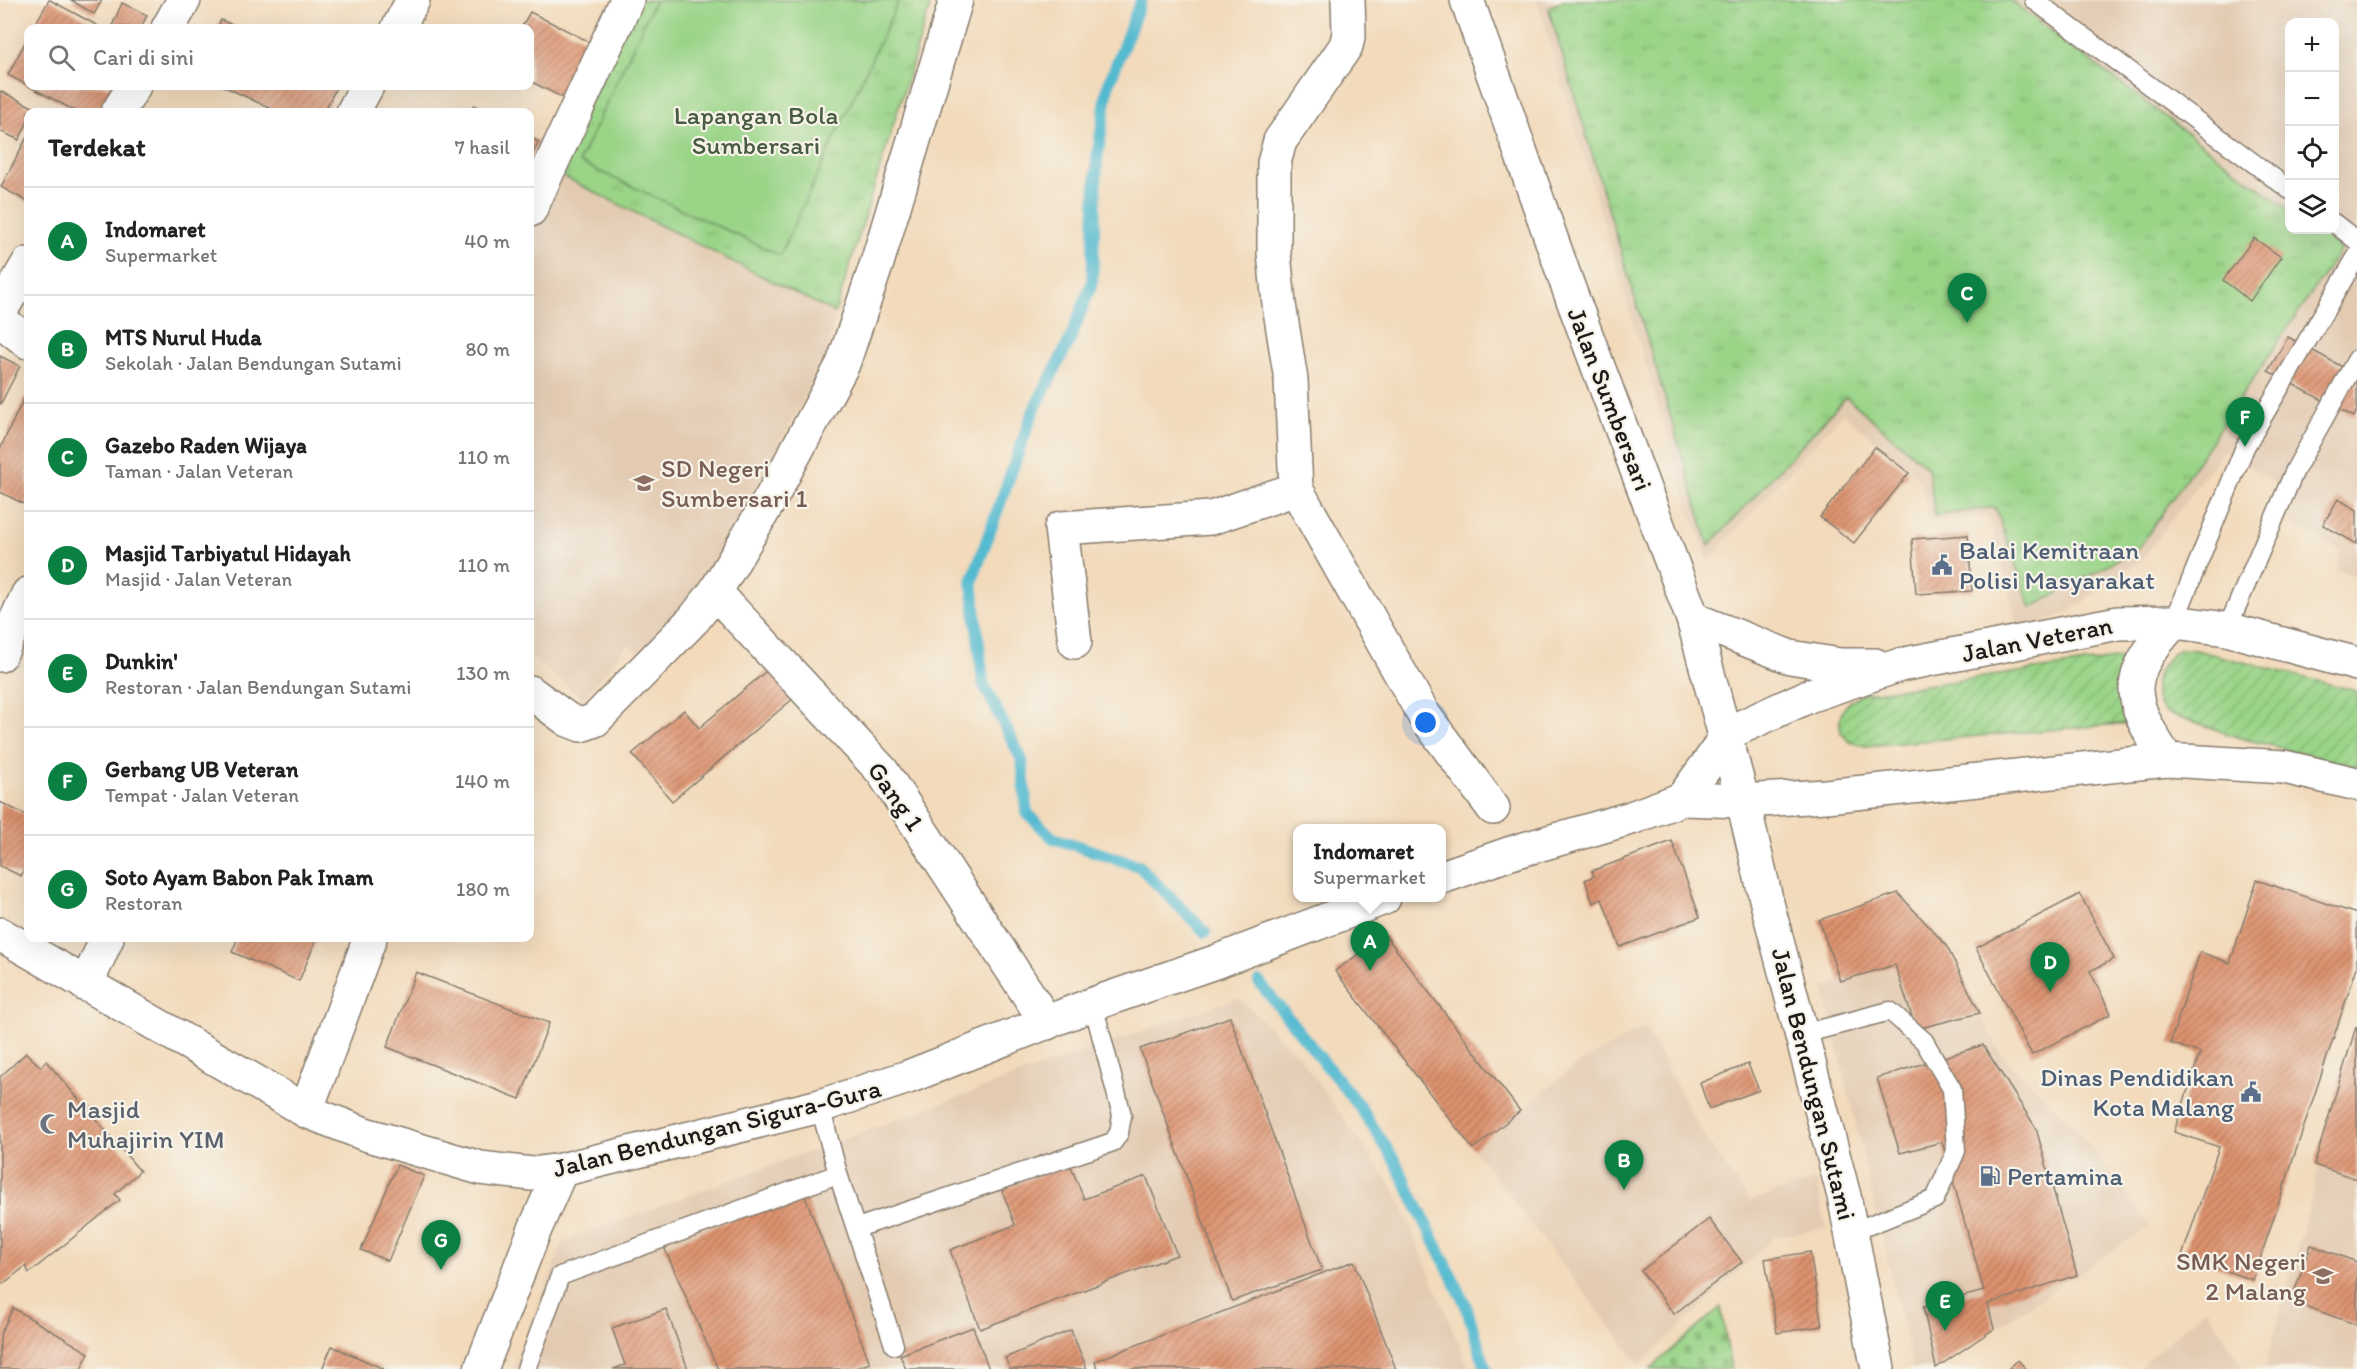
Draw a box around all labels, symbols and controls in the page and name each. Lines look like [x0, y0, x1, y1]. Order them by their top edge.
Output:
map controls [2285, 18, 2339, 234]
button: + [2285, 18, 2339, 72]
search box [24, 24, 534, 90]
icon: search [45, 41, 78, 74]
text: Cari di sini [93, 44, 194, 71]
button: − [2285, 72, 2339, 126]
park label: Lapangan Bola Sumbersari [674, 99, 839, 161]
button: locate [2285, 126, 2339, 180]
text: Terdekat [48, 131, 146, 163]
text: 7 hasil [455, 135, 510, 159]
button: layers [2285, 180, 2339, 234]
text: Indomaret [105, 216, 206, 243]
text: A [61, 229, 74, 253]
text: 40 m [464, 229, 510, 253]
text: Supermarket [105, 243, 217, 267]
pin: C [1948, 274, 1986, 323]
street label: Jalan Sumbersari [1560, 303, 1660, 495]
text: MTS Nurul Huda [105, 324, 262, 351]
text: B [61, 337, 74, 361]
text: 80 m [465, 337, 510, 361]
text: Sekolah · Jalan Bendungan Sutami [105, 351, 402, 375]
pin: F [2226, 398, 2264, 447]
text: Gazebo Raden Wijaya [105, 432, 307, 459]
text: C [61, 445, 74, 469]
text: 110 m [458, 445, 510, 469]
place label: SD Negeri Sumbersari 1 [661, 452, 807, 514]
text: Taman · Jalan Veteran [105, 459, 293, 483]
school or university icon: SD Negeri Sumbersari 1 [632, 471, 656, 495]
place label: Balai Kemitraan Polisi Masyarakat [1959, 534, 2155, 596]
text: Masjid Tarbiyatul Hidayah [105, 540, 351, 567]
text: D [61, 553, 74, 577]
text: 110 m [458, 553, 510, 577]
public building icon: Balai Kemitraan Polisi Masyarakat [1930, 553, 1954, 577]
text: Masjid · Jalan Veteran [105, 567, 292, 591]
street label: Jalan Veteran [1959, 609, 2115, 669]
text: Dunkin' [105, 648, 178, 675]
text: E [62, 661, 73, 685]
text: 130 m [456, 661, 510, 685]
text: Restoran · Jalan Bendungan Sutami [105, 675, 411, 699]
your location [1411, 708, 1440, 737]
street label: Gang 1 [861, 755, 931, 837]
text: Gerbang UB Veteran [105, 756, 299, 783]
text: F [62, 769, 73, 793]
text: 140 m [455, 769, 510, 793]
text: Tempat · Jalan Veteran [105, 783, 299, 807]
popup [1293, 824, 1446, 902]
text: Indomaret [1313, 838, 1414, 865]
text: Soto Ayam Babon Pak Imam [105, 864, 373, 891]
text: Supermarket [1313, 865, 1426, 889]
text: G [61, 877, 74, 901]
text: 180 m [456, 877, 510, 901]
text: Restoran [105, 891, 183, 915]
pin: A [1350, 922, 1390, 971]
pin: D [2030, 942, 2070, 992]
street label: Jalan Bendungan Sutami [1765, 945, 1863, 1223]
place label: Dinas Pendidikan Kota Malang [2040, 1061, 2235, 1123]
street label: Jalan Bendungan Sigura-Gura [550, 1072, 885, 1184]
public building icon: Dinas Pendidikan Kota Malang [2239, 1080, 2263, 1104]
place label: Masjid Muhajirin YIM [67, 1093, 225, 1155]
mosque icon: Masjid Muhajirin YIM [38, 1112, 62, 1136]
pin: B [1604, 1140, 1644, 1190]
place label: Pertamina [2007, 1160, 2123, 1192]
fuel station icon: Pertamina [1978, 1164, 2002, 1188]
pin: G [422, 1220, 460, 1270]
place label: SMK Negeri 2 Malang [2176, 1245, 2307, 1307]
school or university icon: SMK Negeri 2 Malang [2311, 1264, 2335, 1288]
pin: E [1926, 1282, 1964, 1331]

